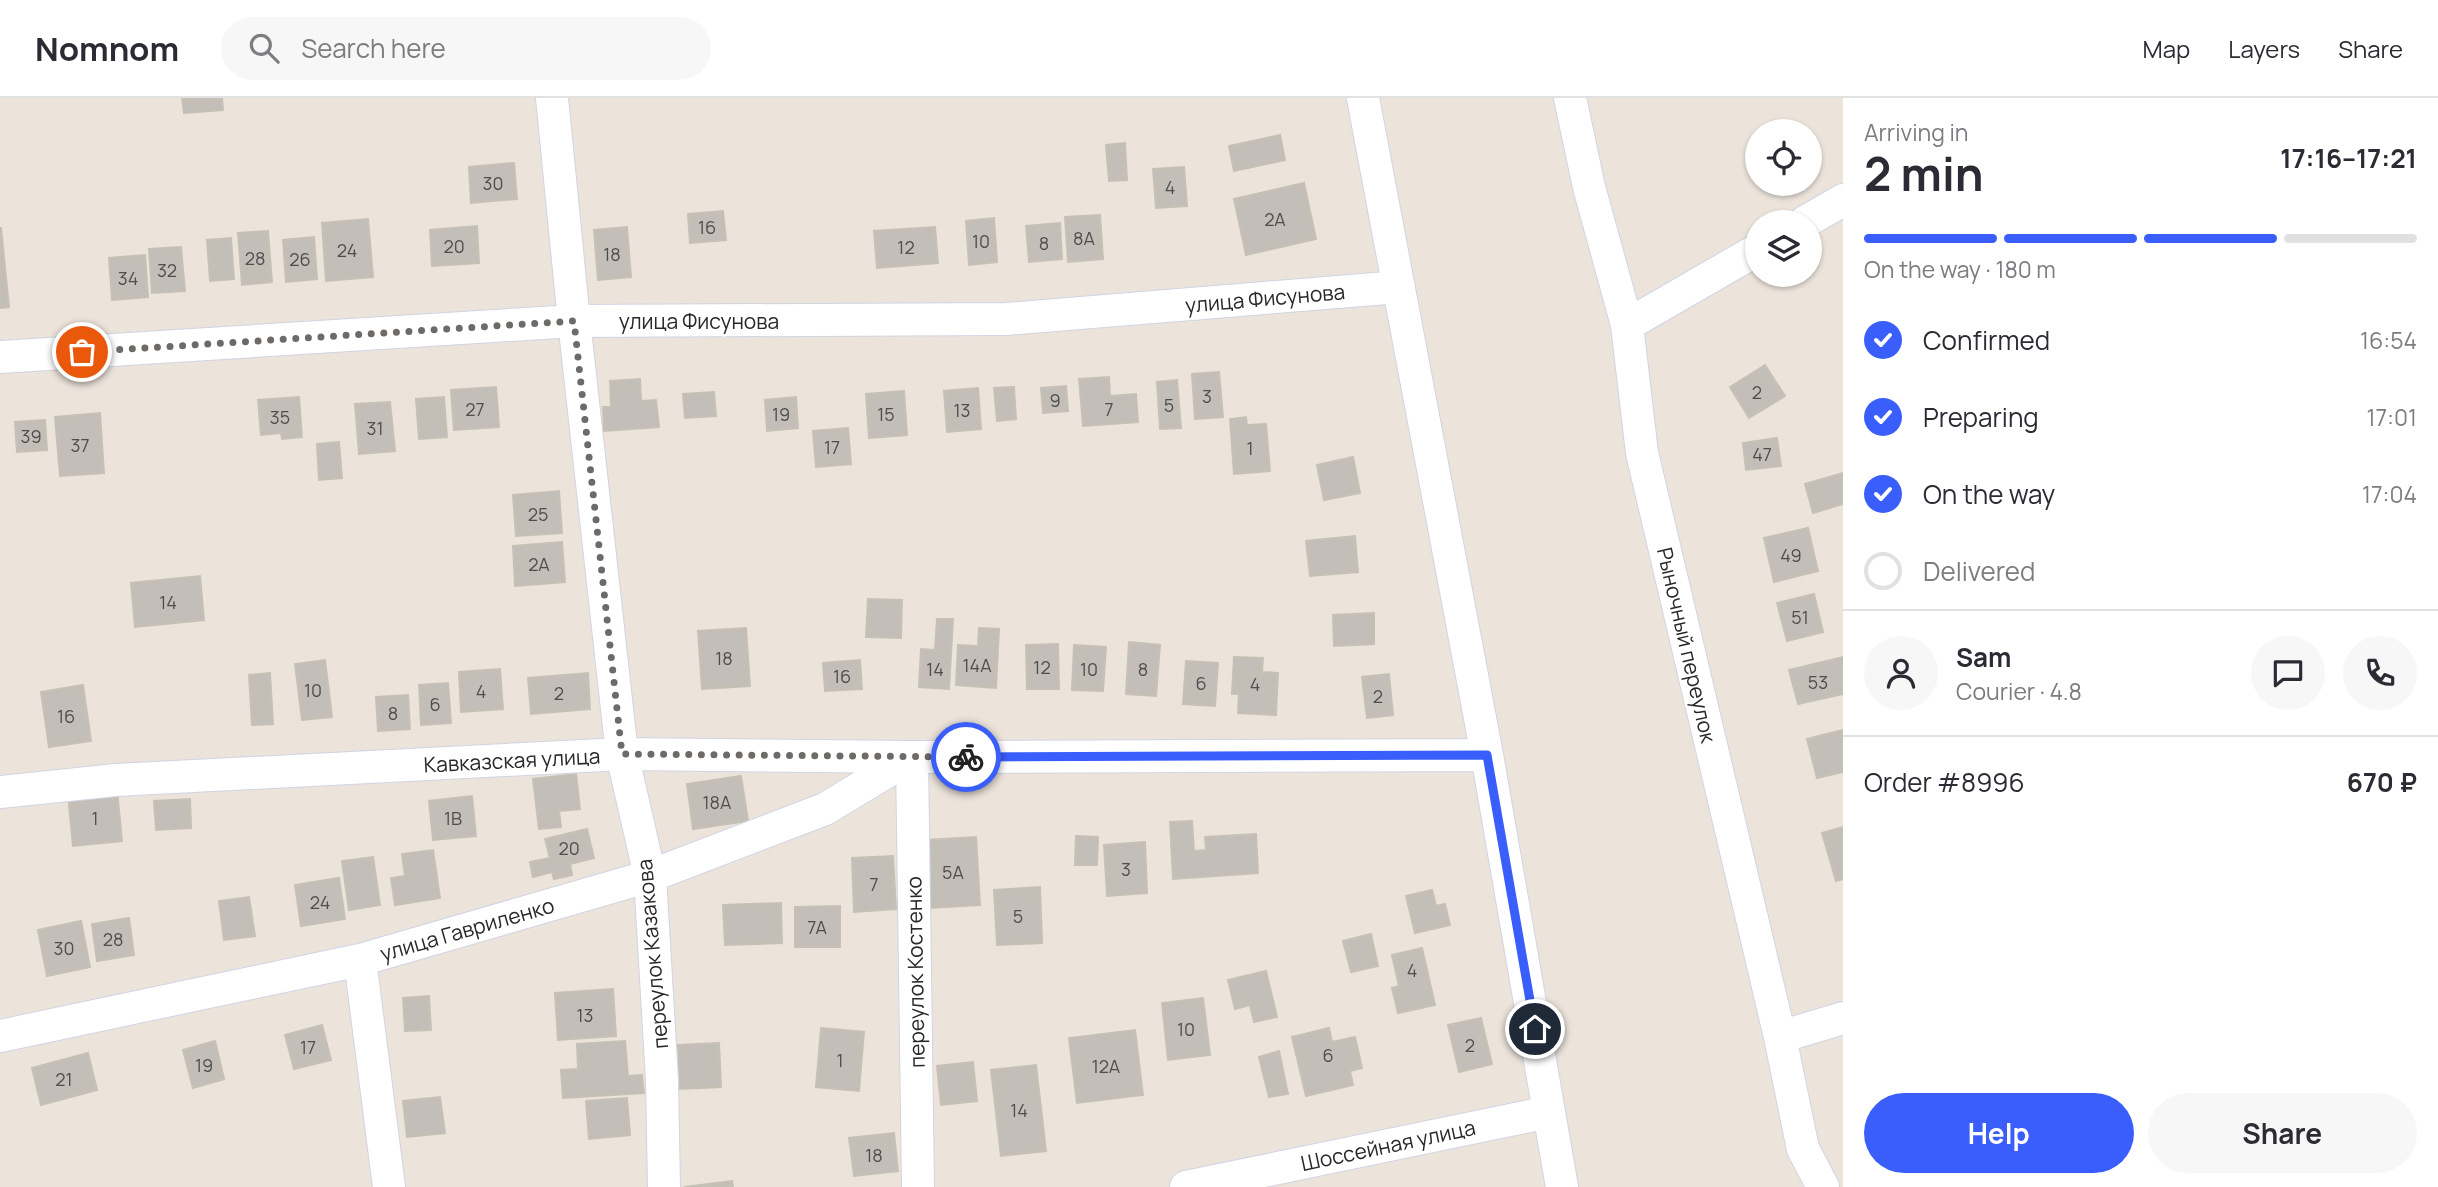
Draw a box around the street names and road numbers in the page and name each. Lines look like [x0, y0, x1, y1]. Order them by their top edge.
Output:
street label: улица Фисунова [1184, 277, 1346, 319]
street label: улица Фисунова [619, 307, 779, 335]
street label: Рыночный переулок [1651, 544, 1723, 746]
street label: Кавказская улица [423, 741, 601, 779]
street label: переулок Казакова [630, 858, 674, 1050]
street label: переулок Костенко [899, 876, 931, 1068]
street label: улица Гавриленко [377, 891, 557, 967]
street label: Шоссейная улица [1298, 1113, 1478, 1177]

